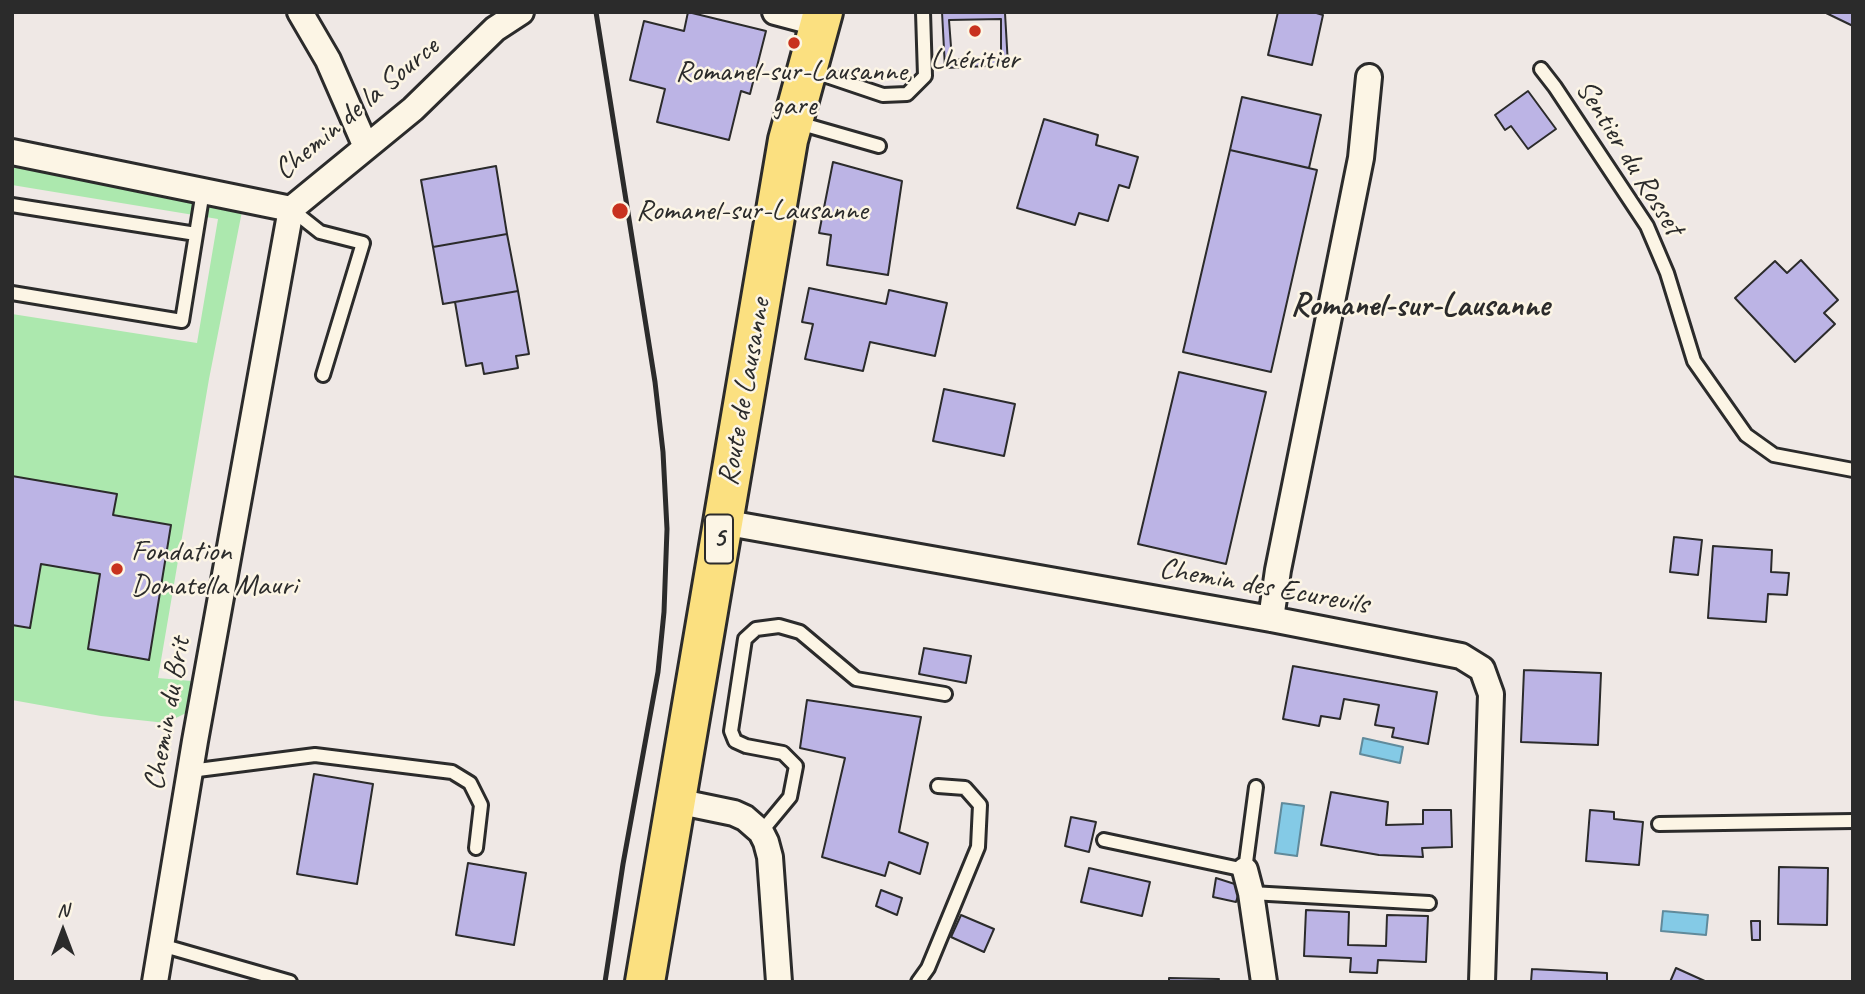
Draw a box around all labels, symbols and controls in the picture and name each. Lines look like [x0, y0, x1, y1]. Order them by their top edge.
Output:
marker: Lhéritier [967, 23, 983, 39]
street label: Chemin de la Source [267, 30, 447, 188]
marker: Romanel-sur-Lausanne, gare [786, 35, 802, 51]
place label: Lhéritier [931, 42, 1019, 78]
place label: Romanel-sur-Lausanne, gare [675, 54, 913, 124]
street label: Sentier du Rosset [1567, 73, 1691, 243]
place label: Romanel-sur-Lausanne [636, 193, 868, 229]
marker: Romanel-sur-Lausanne [610, 201, 630, 221]
district label: Romanel-sur-Lausanne [1291, 286, 1549, 326]
street label: Route de Lausanne [711, 296, 779, 488]
road number: 5 [705, 514, 733, 564]
place label: Fondation Donatella Mauri [131, 534, 297, 604]
street label: Chemin des Ecureuils [1157, 551, 1371, 623]
marker: Fondation Donatella Mauri [109, 561, 125, 577]
street label: Chemin du Brit [137, 635, 199, 793]
north arrow [28, 896, 98, 966]
text: N [57, 898, 69, 922]

